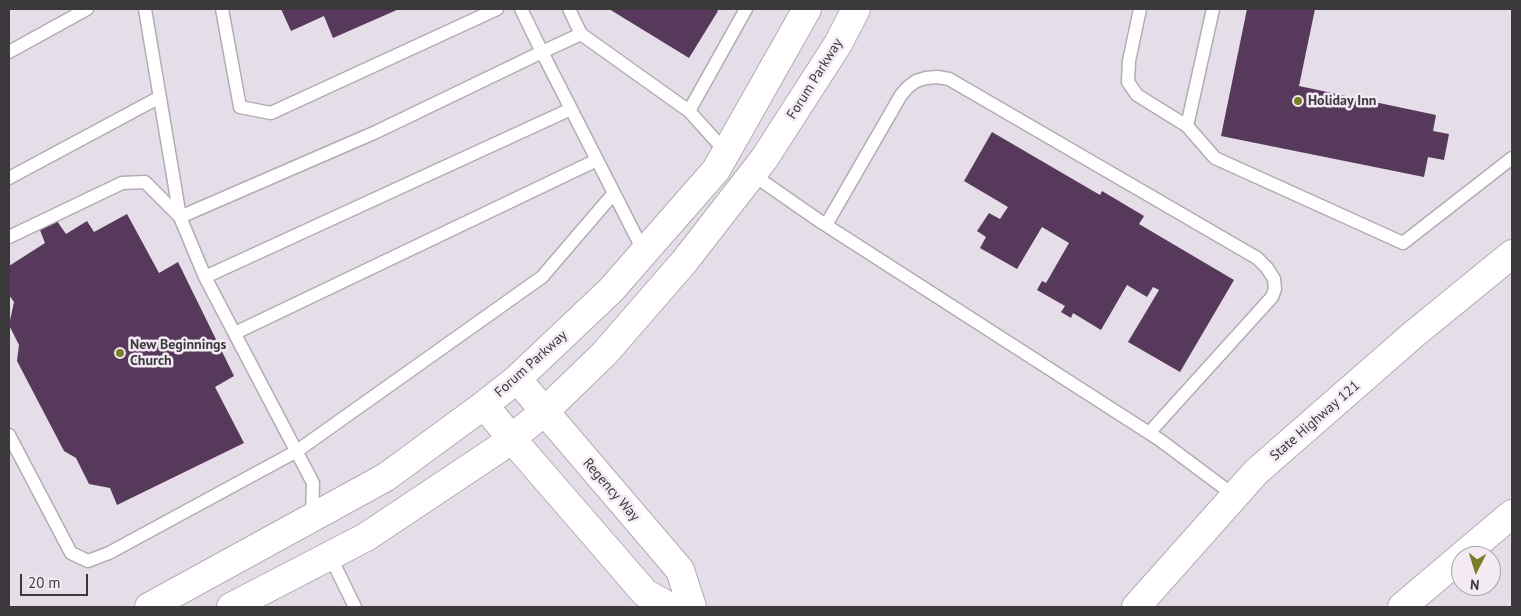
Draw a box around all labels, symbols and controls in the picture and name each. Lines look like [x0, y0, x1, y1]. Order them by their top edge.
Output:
street label: Forum Parkway [784, 36, 846, 122]
place label: Holiday Inn [1308, 93, 1376, 109]
marker: Holiday Inn [1292, 95, 1304, 107]
street label: Forum Parkway [491, 327, 571, 401]
place label: New Beginnings Church [130, 337, 227, 370]
marker: New Beginnings Church [114, 347, 126, 359]
street label: State Highway 121 [1267, 377, 1363, 465]
street label: Regency Way [579, 455, 643, 525]
north arrow [1451, 546, 1501, 596]
scale bar [22, 564, 90, 596]
text: 20 m [28, 573, 61, 592]
text: N [1469, 576, 1480, 594]

